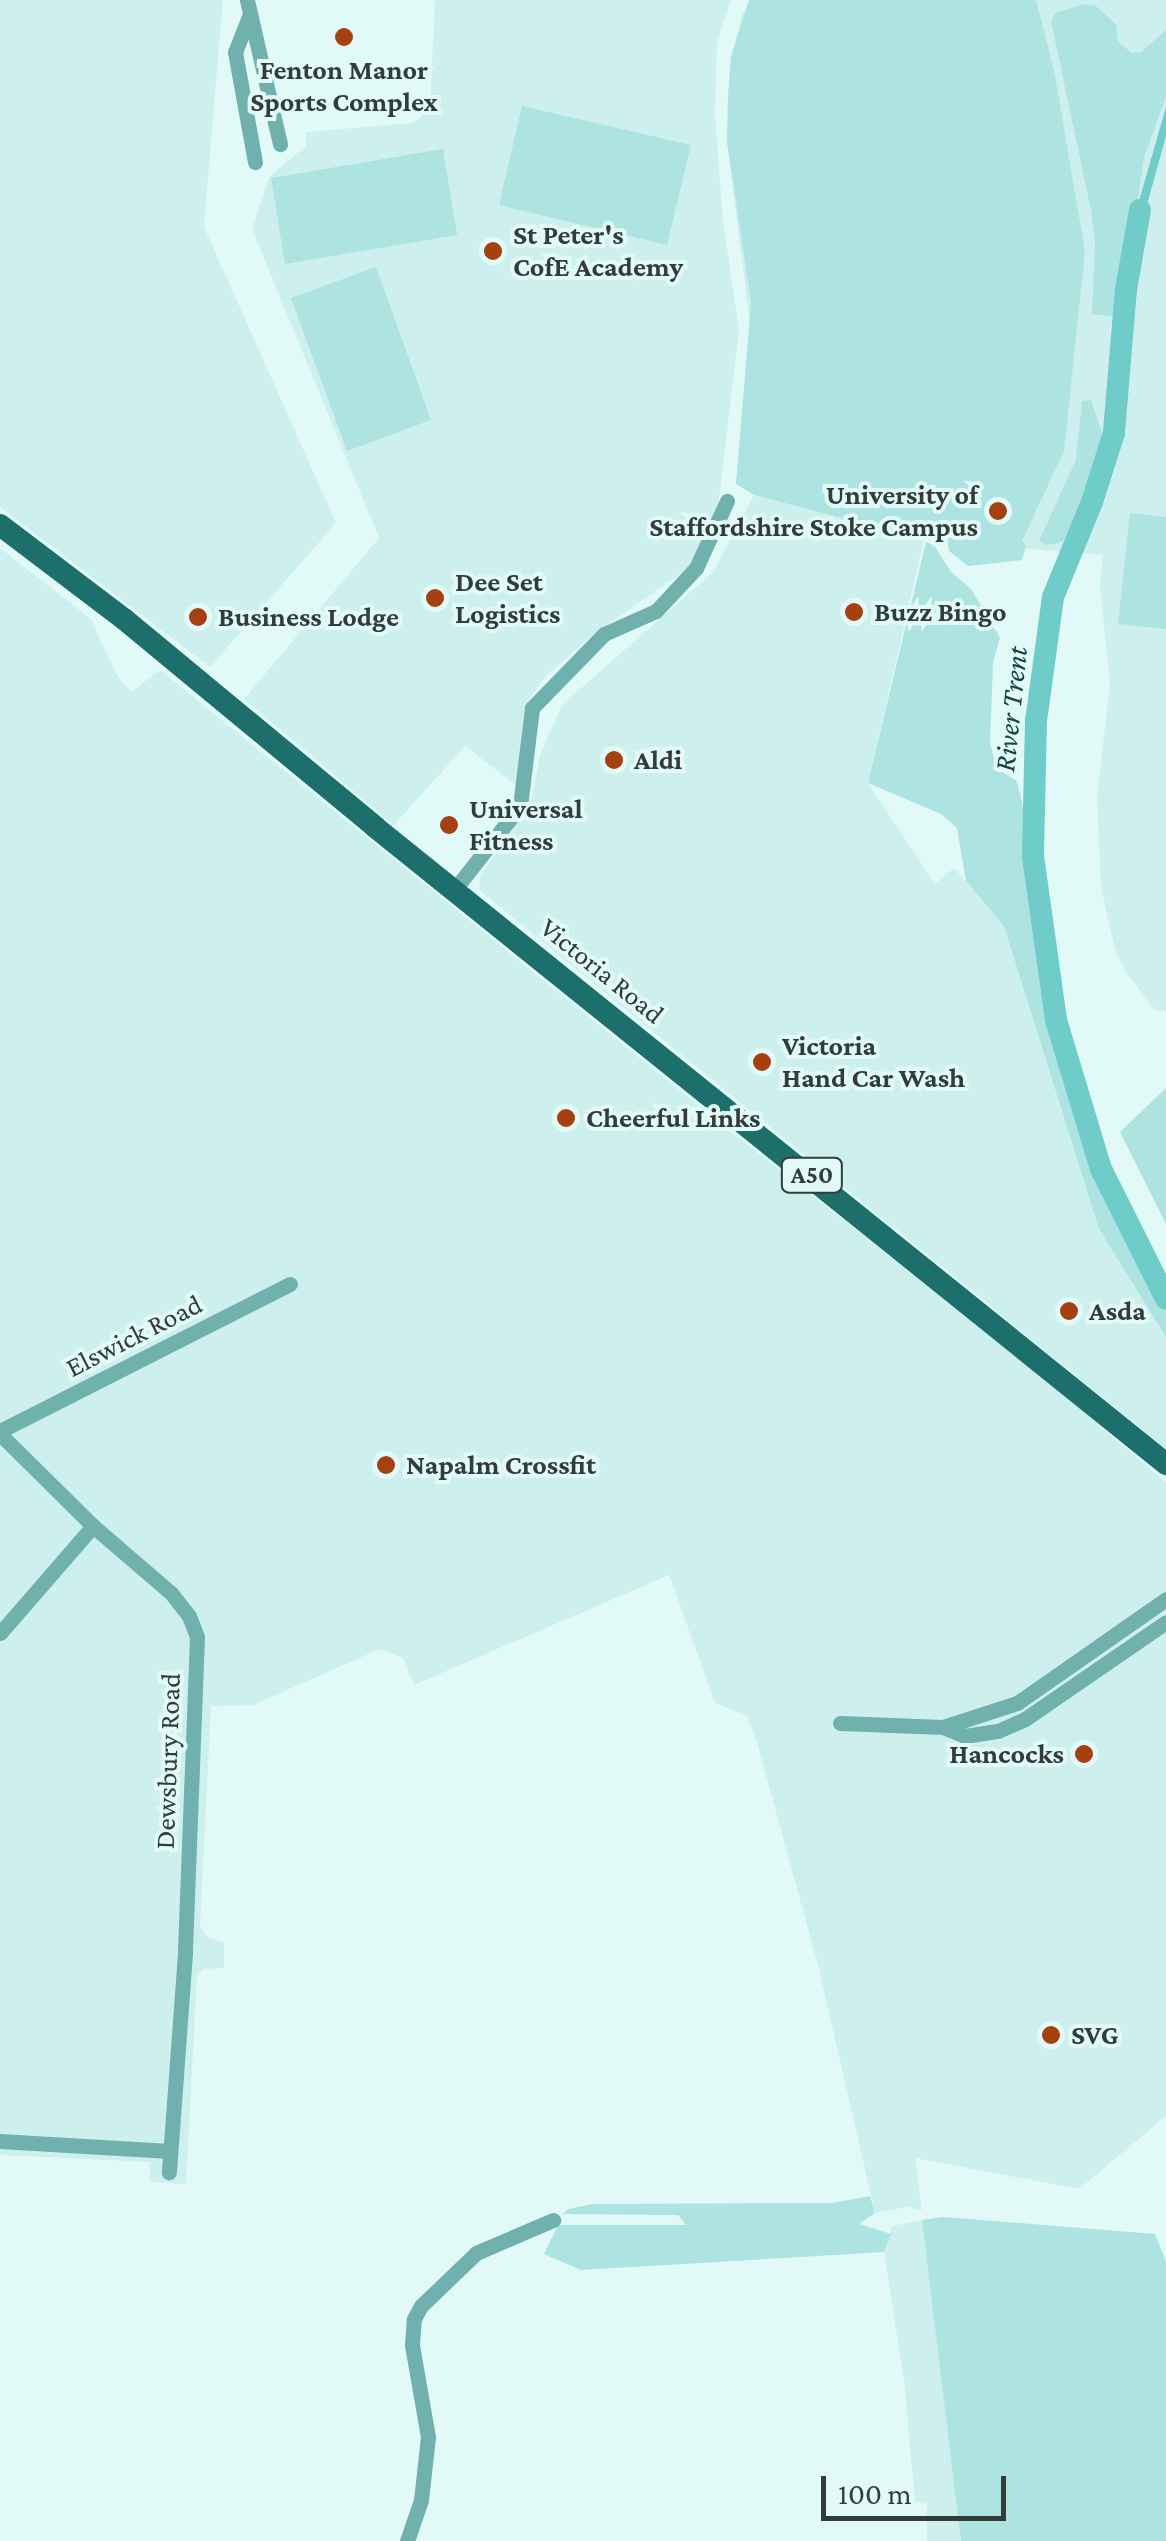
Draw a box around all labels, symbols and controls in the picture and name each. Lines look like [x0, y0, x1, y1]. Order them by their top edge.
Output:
marker: Fenton Manor Sports Complex [333, 26, 355, 48]
place label: Fenton Manor Sports Complex [250, 53, 438, 119]
place label: St Peter's CofE Academy [513, 218, 683, 284]
marker: St Peter's CofE Academy [482, 240, 504, 262]
place label: University of Staffordshire Stoke Campus [649, 478, 978, 544]
marker: University of Staffordshire Stoke Campus [987, 500, 1009, 522]
place label: Dee Set Logistics [455, 565, 560, 631]
marker: Dee Set Logistics [424, 587, 446, 609]
place label: Buzz Bingo [874, 595, 1007, 629]
place label: Business Lodge [218, 600, 399, 634]
marker: Buzz Bingo [843, 601, 865, 623]
marker: Business Lodge [187, 606, 209, 628]
water label: River Trent [987, 644, 1035, 774]
place label: Aldi [634, 743, 682, 777]
marker: Aldi [603, 749, 625, 771]
place label: Universal Fitness [469, 792, 583, 858]
marker: Universal Fitness [438, 814, 460, 836]
street label: Victoria Road [533, 911, 671, 1031]
place label: Victoria Hand Car Wash [782, 1029, 965, 1095]
marker: Victoria Hand Car Wash [751, 1051, 773, 1073]
place label: Cheerful Links [586, 1101, 760, 1135]
marker: Cheerful Links [555, 1107, 577, 1129]
road number: A50 [780, 1155, 844, 1195]
street label: Elswick Road [60, 1287, 208, 1385]
place label: Asda [1089, 1294, 1146, 1328]
marker: Asda [1058, 1300, 1080, 1322]
place label: Napalm Crossfit [406, 1448, 596, 1482]
marker: Napalm Crossfit [375, 1454, 397, 1476]
street label: Dewsbury Road [148, 1672, 188, 1850]
place label: Hancocks [949, 1737, 1064, 1771]
marker: Hancocks [1073, 1743, 1095, 1765]
place label: SVG [1071, 2018, 1119, 2052]
marker: SVG [1040, 2024, 1062, 2046]
scale bar [826, 2456, 1011, 2518]
text: 100 m [838, 2477, 912, 2510]

